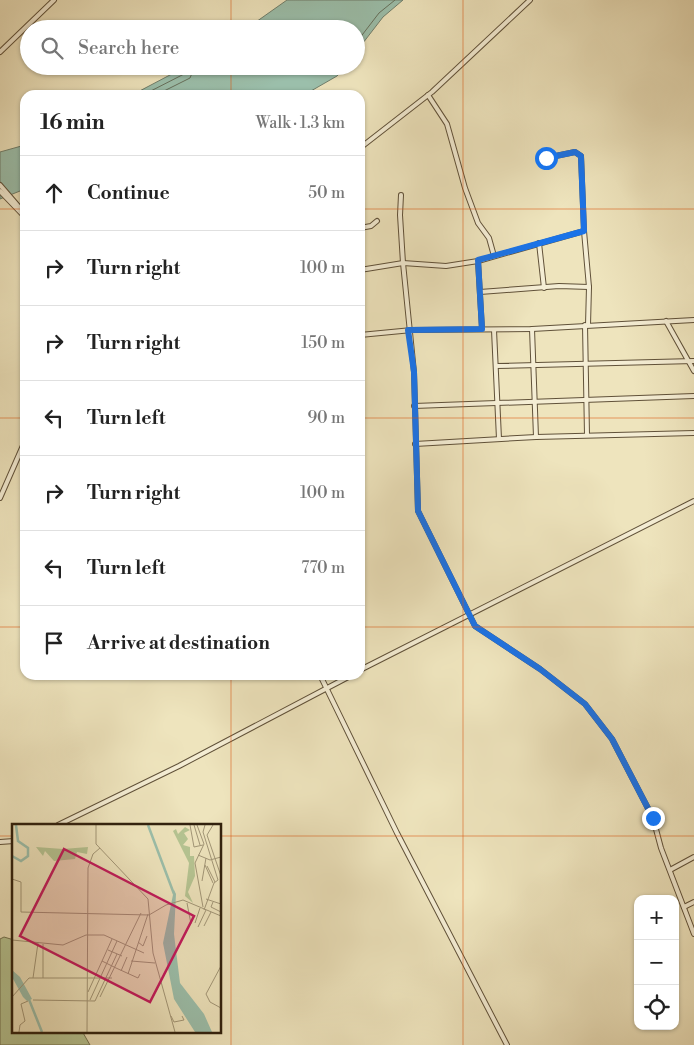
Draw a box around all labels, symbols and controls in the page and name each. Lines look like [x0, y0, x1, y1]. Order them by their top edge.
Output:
search box [20, 20, 365, 75]
icon: search [38, 34, 66, 62]
text: Search here [78, 36, 179, 60]
text: 16 min [40, 110, 105, 136]
text: Walk · 1.3 km [256, 113, 345, 133]
route start [535, 147, 558, 170]
icon: ahead [40, 179, 68, 207]
text: Continue [87, 181, 170, 205]
text: 50 m [308, 183, 345, 203]
icon: right [40, 254, 68, 282]
text: Turn right [87, 256, 180, 280]
text: 100 m [300, 258, 345, 278]
icon: right [40, 329, 68, 357]
text: Turn right [87, 331, 180, 355]
text: 150 m [301, 333, 345, 353]
icon: left [40, 404, 68, 432]
text: Turn left [87, 406, 166, 430]
text: 90 m [307, 408, 345, 428]
icon: right [40, 479, 68, 507]
text: Turn right [87, 481, 180, 505]
text: 100 m [300, 483, 345, 503]
icon: left [40, 554, 68, 582]
text: Turn left [87, 556, 166, 580]
text: 770 m [301, 558, 345, 578]
icon: arrive [40, 629, 68, 657]
text: Arrive at destination [87, 631, 270, 655]
route end [642, 807, 665, 830]
inset map [12, 824, 221, 1032]
map controls [634, 895, 679, 1030]
button: + [634, 895, 679, 940]
button: − [634, 940, 679, 985]
button: locate [634, 985, 679, 1030]

